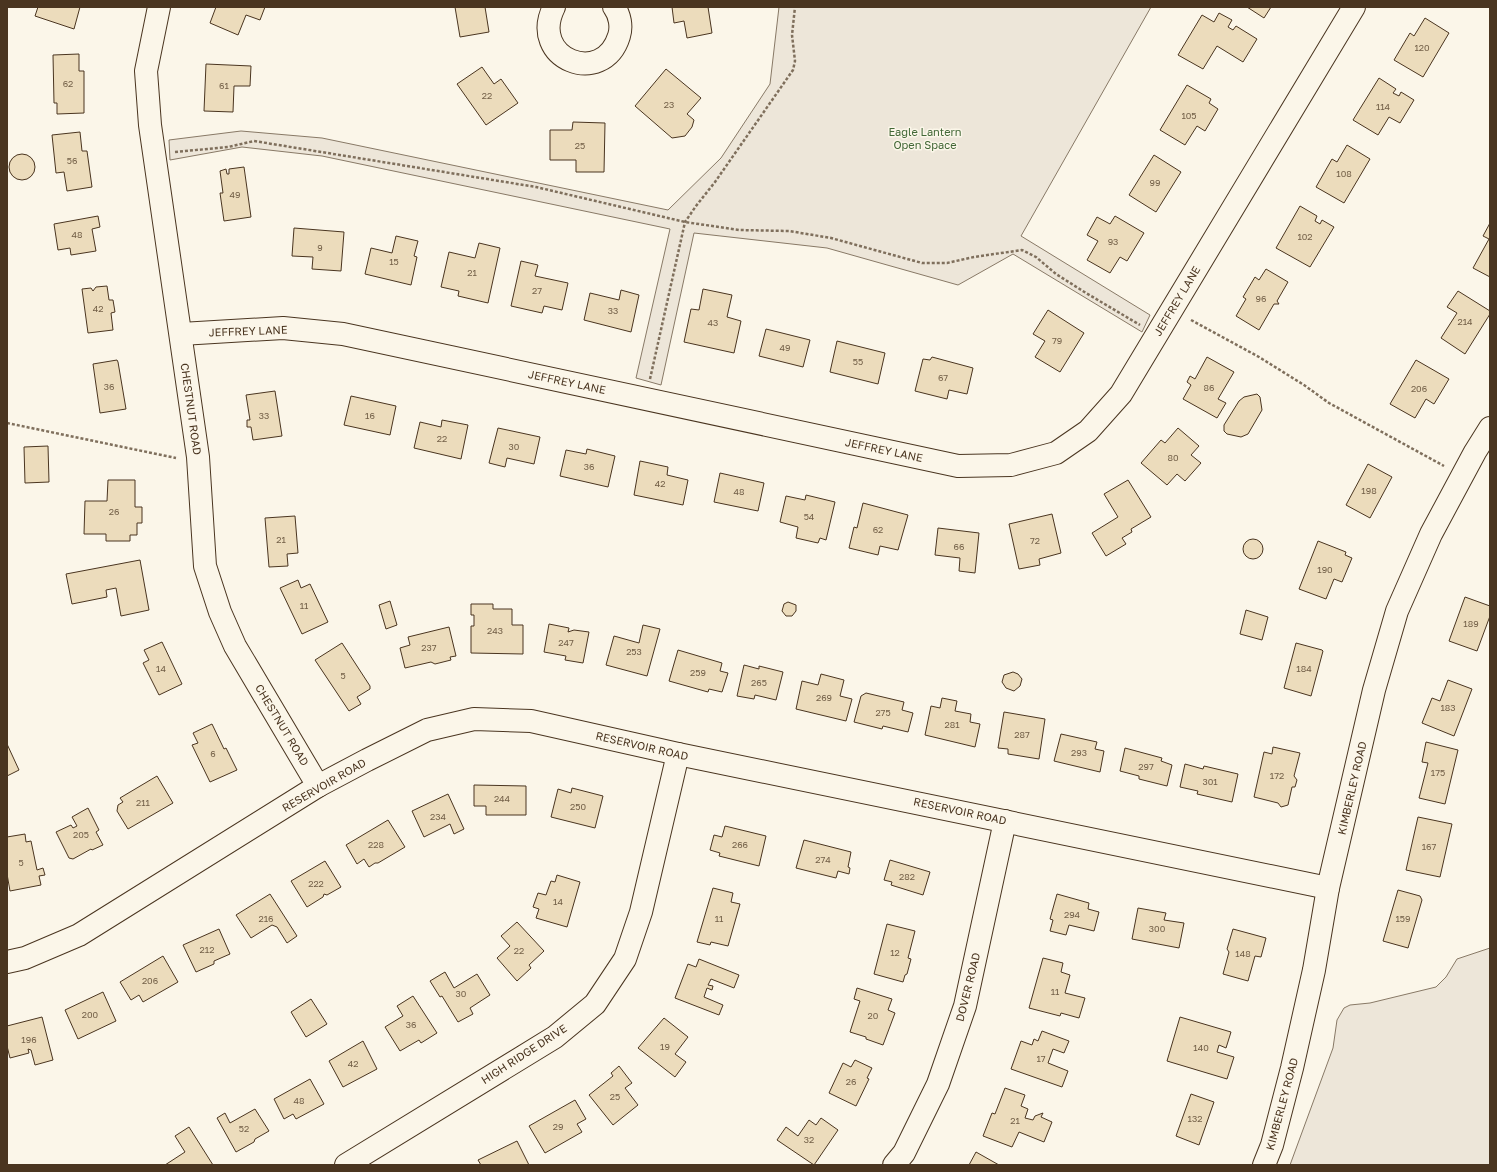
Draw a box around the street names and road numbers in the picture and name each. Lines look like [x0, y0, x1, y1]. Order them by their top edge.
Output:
street label: JEFFREY LANE [1151, 263, 1203, 338]
street label: JEFFREY LANE [208, 323, 288, 338]
street label: CHESTNUT ROAD [179, 362, 204, 456]
street label: JEFFREY LANE [527, 367, 607, 396]
street label: JEFFREY LANE [844, 435, 924, 464]
street label: CHESTNUT ROAD [253, 682, 312, 768]
street label: RESERVOIR ROAD [595, 729, 690, 763]
street label: KIMBERLEY ROAD [1334, 740, 1369, 836]
street label: RESERVOIR ROAD [280, 755, 368, 814]
street label: RESERVOIR ROAD [912, 794, 1008, 827]
street label: DOVER ROAD [953, 951, 982, 1023]
street label: HIGH RIDGE DRIVE [479, 1021, 569, 1086]
street label: KIMBERLEY ROAD [1263, 1056, 1300, 1152]

